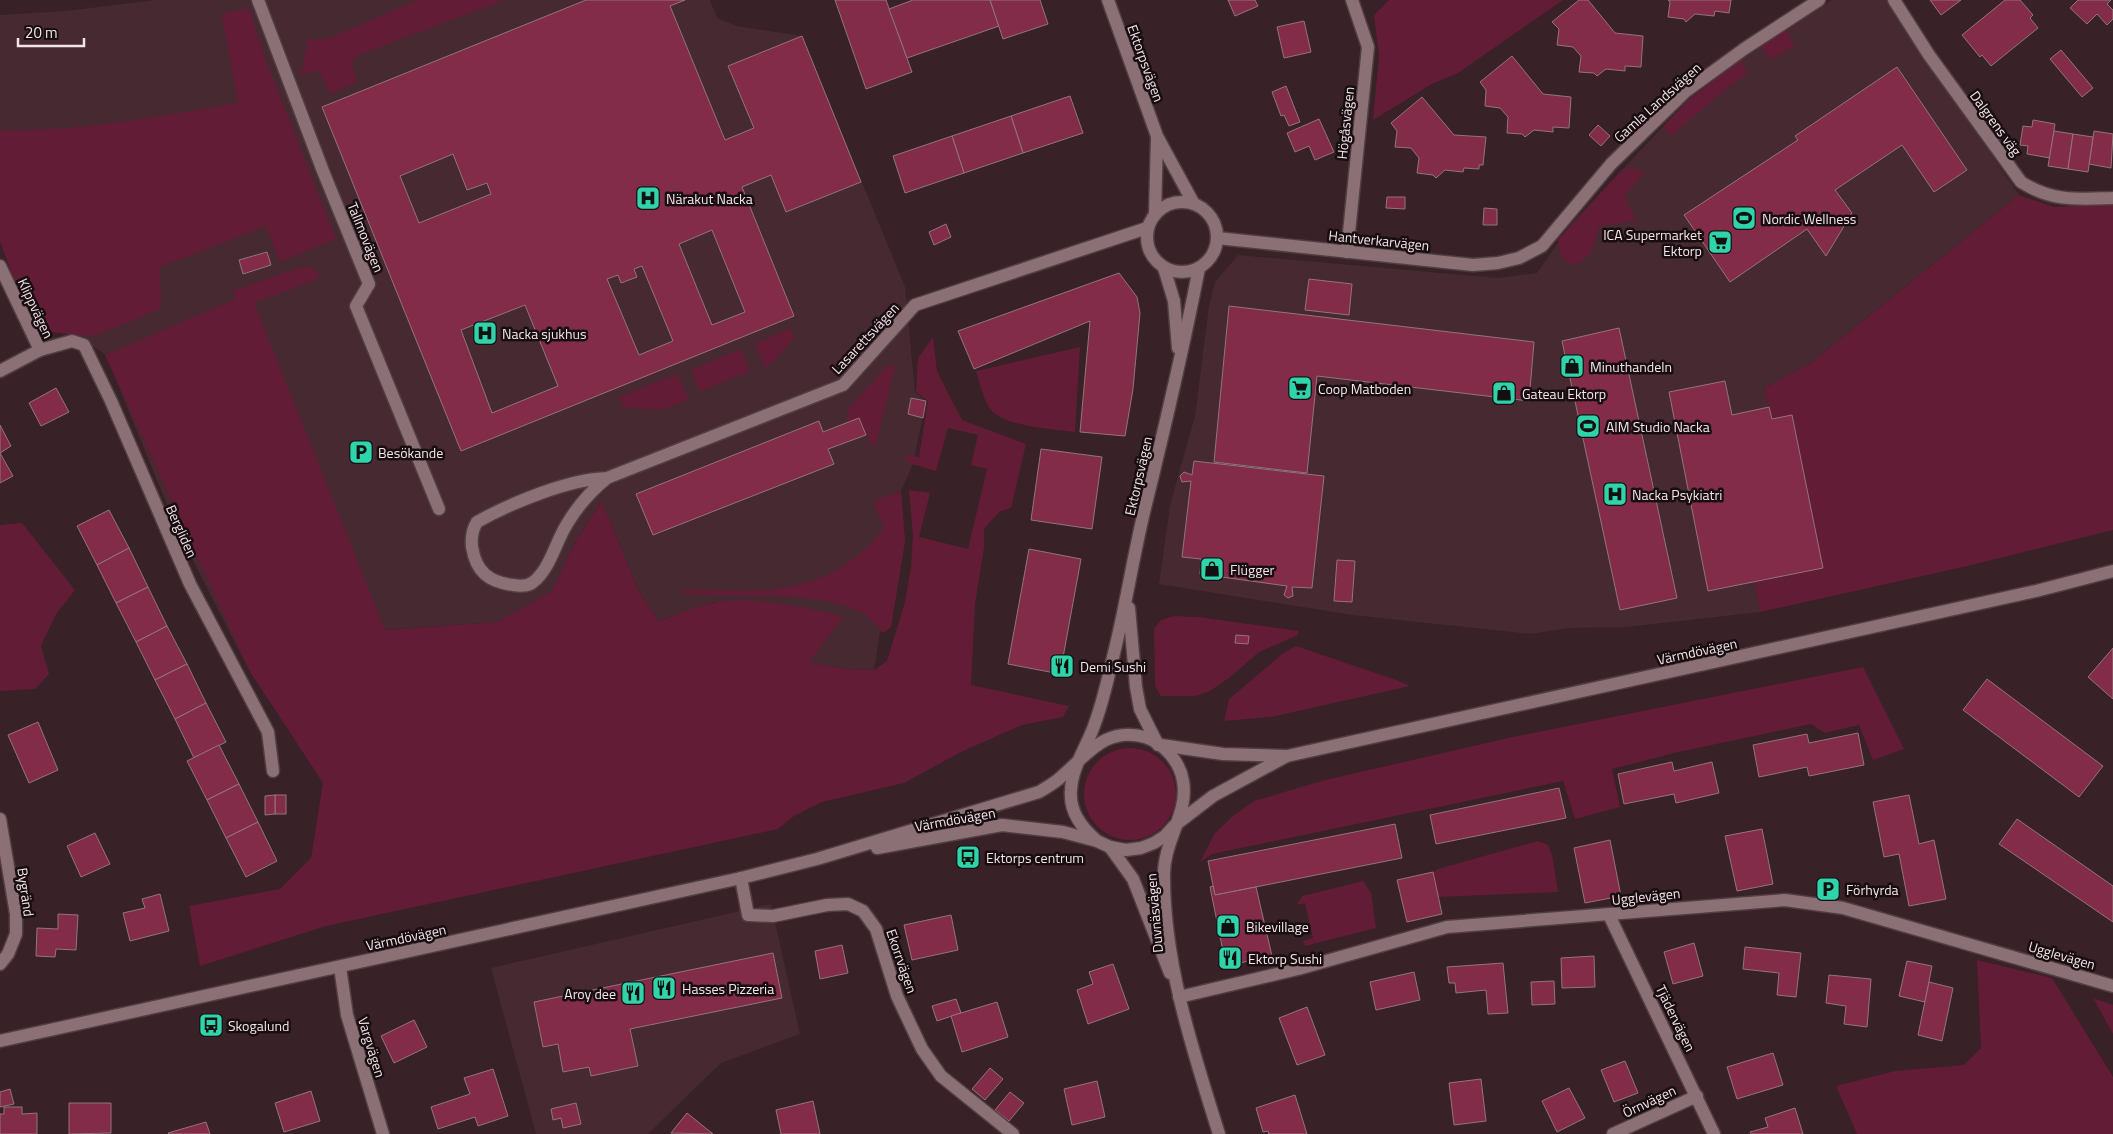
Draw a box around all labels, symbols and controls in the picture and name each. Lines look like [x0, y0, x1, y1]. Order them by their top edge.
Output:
scale bar [18, 15, 84, 47]
text: 20 m [25, 21, 58, 44]
street label: Ektorpsvägen [1122, 21, 1170, 105]
street label: Gamla Landsvägen [1609, 57, 1705, 147]
street label: Högåsvägen [1331, 86, 1359, 160]
street label: Dalgrens väg [1965, 86, 2027, 160]
hospital icon: Närakut Nacka [635, 185, 661, 211]
place label: Närakut Nacka [666, 188, 753, 209]
street label: Tallmovägen [342, 199, 390, 275]
sports icon: Nordic Wellness [1731, 205, 1757, 231]
place label: Nordic Wellness [1762, 208, 1856, 229]
street label: Hantverkarvägen [1328, 224, 1430, 256]
place label: ICA Supermarket Ektorp [1603, 224, 1702, 261]
supermarket icon: ICA Supermarket Ektorp [1707, 229, 1733, 255]
street label: Klippvägen [13, 274, 59, 342]
street label: Lasarettsvägen [826, 298, 904, 378]
hospital icon: Nacka sjukhus [472, 320, 498, 346]
place label: Nacka sjukhus [502, 323, 587, 344]
shop icon: Minuthandeln [1559, 353, 1585, 379]
place label: Minuthandeln [1590, 356, 1672, 377]
supermarket icon: Coop Matboden [1287, 375, 1313, 401]
place label: Coop Matboden [1318, 378, 1411, 399]
shop icon: Gateau Ektorp [1491, 380, 1517, 406]
place label: Gateau Ektorp [1522, 383, 1606, 404]
sports icon: AIM Studio Nacka [1575, 413, 1601, 439]
place label: AIM Studio Nacka [1606, 416, 1710, 437]
street label: Ektorpsvägen [1119, 434, 1157, 518]
parking icon: Besökande [348, 439, 374, 465]
place label: Besökande [378, 442, 443, 463]
hospital icon: Nacka Psykiatri [1602, 481, 1628, 507]
place label: Nacka Psykiatri [1632, 484, 1722, 505]
street label: Bergliden [161, 501, 203, 561]
shop icon: Flügger [1199, 556, 1225, 582]
place label: Flügger [1230, 559, 1274, 580]
street label: Värmdövägen [1655, 632, 1739, 670]
restaurant icon: Demi Sushi [1049, 653, 1075, 679]
place label: Demi Sushi [1080, 656, 1146, 677]
street label: Värmdövägen [913, 802, 997, 836]
bus stop icon: Ektorps centrum [955, 844, 981, 870]
place label: Ektorps centrum [986, 847, 1084, 868]
street label: Bygränd [12, 866, 40, 918]
street label: Duvnäsvägen [1140, 872, 1168, 954]
parking icon: Förhyrda [1815, 876, 1841, 902]
place label: Förhyrda [1846, 879, 1899, 900]
street label: Ugglevägen [1611, 882, 1681, 910]
shop icon: Bikevillage [1215, 913, 1241, 939]
place label: Bikevillage [1246, 916, 1309, 937]
street label: Värmdövägen [364, 918, 448, 956]
street label: Ekorrvägen [881, 926, 923, 996]
street label: Ugglevägen [2026, 935, 2098, 975]
restaurant icon: Ektorp Sushi [1217, 945, 1243, 971]
place label: Ektorp Sushi [1248, 948, 1322, 969]
restaurant icon: Hasses Pizzeria [651, 975, 677, 1001]
place label: Hasses Pizzeria [682, 978, 774, 999]
restaurant icon: Aroy dee [620, 980, 646, 1006]
street label: Tjädervägen [1651, 981, 1701, 1055]
place label: Aroy dee [564, 983, 616, 1004]
bus stop icon: Skogalund [198, 1012, 224, 1038]
street label: Vargvägen [353, 1014, 391, 1080]
place label: Skogalund [228, 1015, 289, 1036]
street label: Örnvägen [1619, 1079, 1679, 1123]

